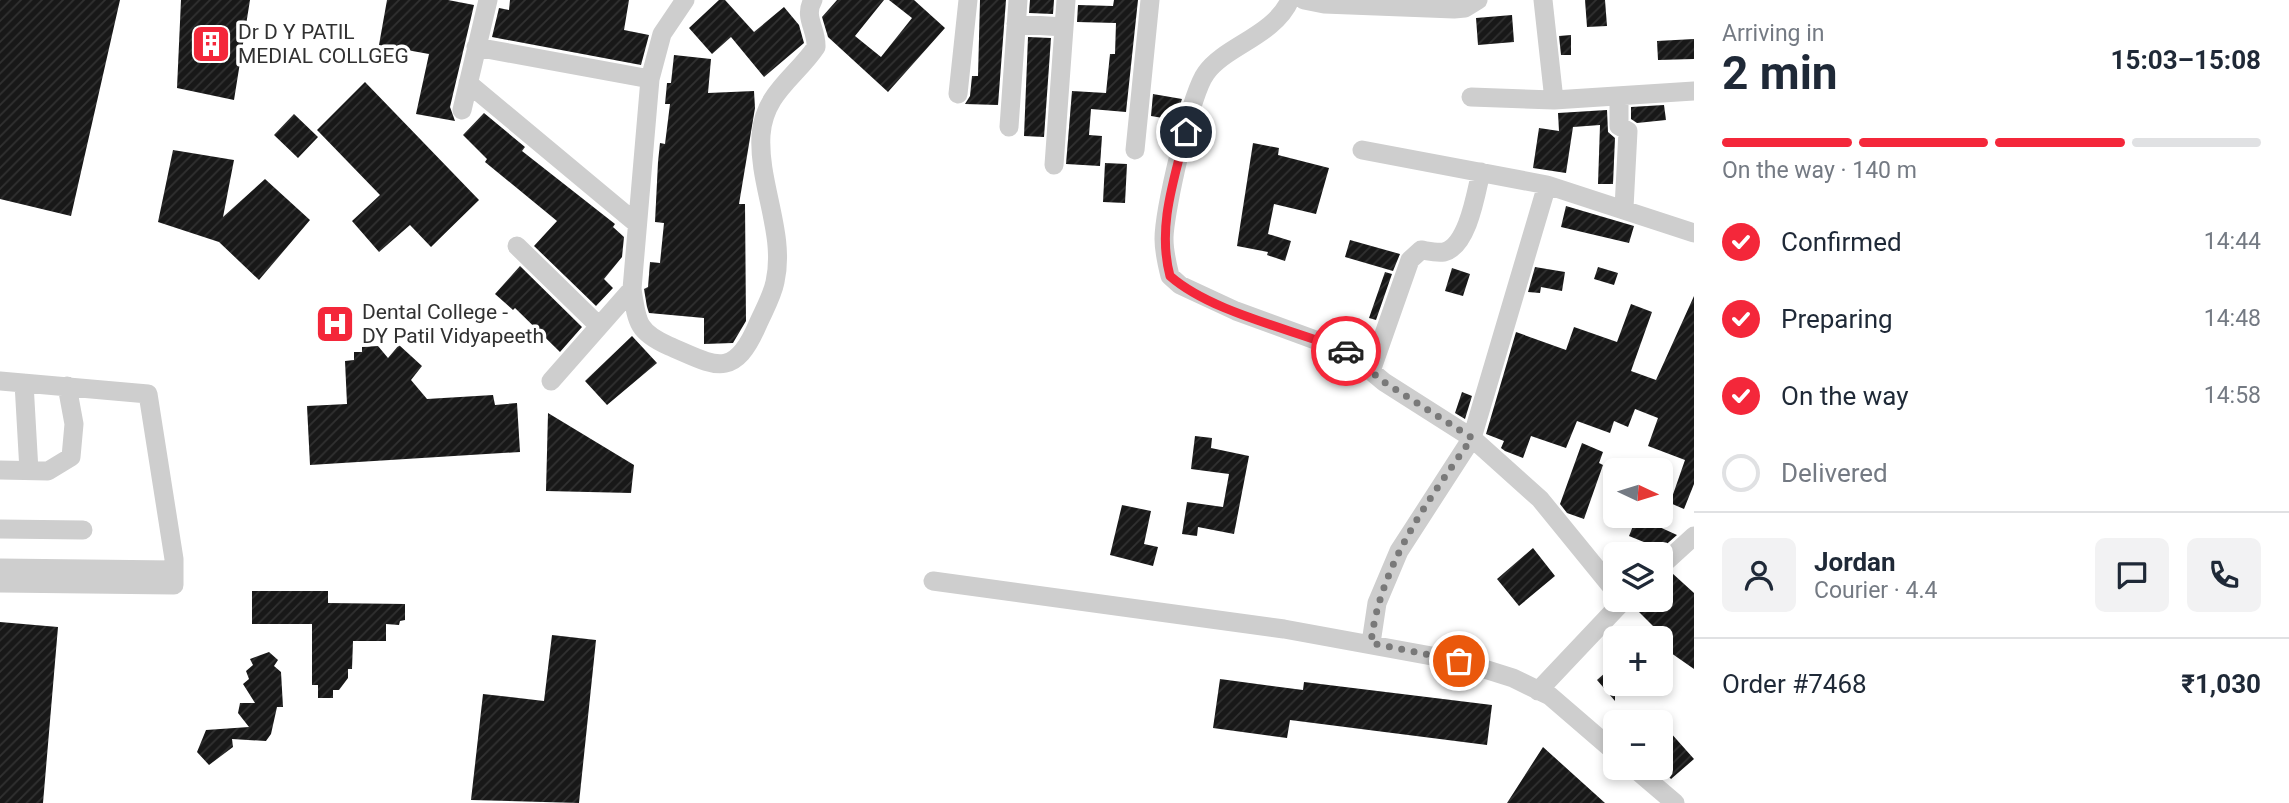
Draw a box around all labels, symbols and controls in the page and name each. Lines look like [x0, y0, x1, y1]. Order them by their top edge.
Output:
place label: Dr D Y PATIL MEDIAL COLLGEG [238, 20, 409, 68]
text: Arriving in [1722, 20, 1825, 47]
building icon: Dr D Y PATIL MEDIAL COLLGEG [190, 23, 232, 65]
text: 15:03–15:08 [2111, 45, 2261, 75]
text: 2 min [1722, 46, 1838, 100]
pin [1156, 102, 1216, 162]
icon: home [1167, 113, 1205, 151]
text: On the way · 140 m [1722, 157, 1917, 184]
icon: check [1722, 223, 1760, 261]
text: Confirmed [1781, 227, 1902, 257]
text: 14:44 [2204, 228, 2261, 255]
place label: Dental College - DY Patil Vidyapeeth [362, 300, 544, 348]
icon: check [1722, 300, 1760, 338]
hospital icon: Dental College - DY Patil Vidyapeeth [314, 303, 356, 345]
text: Preparing [1781, 304, 1893, 334]
text: 14:48 [2204, 305, 2261, 332]
courier [1311, 316, 1381, 386]
icon: car [1327, 332, 1365, 370]
icon: check [1722, 377, 1760, 415]
text: On the way [1781, 381, 1909, 411]
text: 14:58 [2204, 382, 2261, 409]
north arrow [1603, 458, 1673, 528]
map controls [1603, 458, 1673, 780]
text: Delivered [1781, 458, 1888, 488]
button: person [1722, 538, 1796, 612]
button: chat [2095, 538, 2169, 612]
button: phone [2187, 538, 2261, 612]
button: layers [1603, 542, 1673, 612]
text: Jordan [1814, 547, 1896, 577]
text: Courier · 4.4 [1814, 577, 1937, 604]
button: + [1603, 626, 1673, 696]
pin [1429, 631, 1489, 691]
icon: bag [1440, 642, 1478, 680]
text: Order #7468 [1722, 669, 1867, 699]
text: ₹1,030 [2181, 669, 2261, 699]
button: − [1603, 710, 1673, 780]

